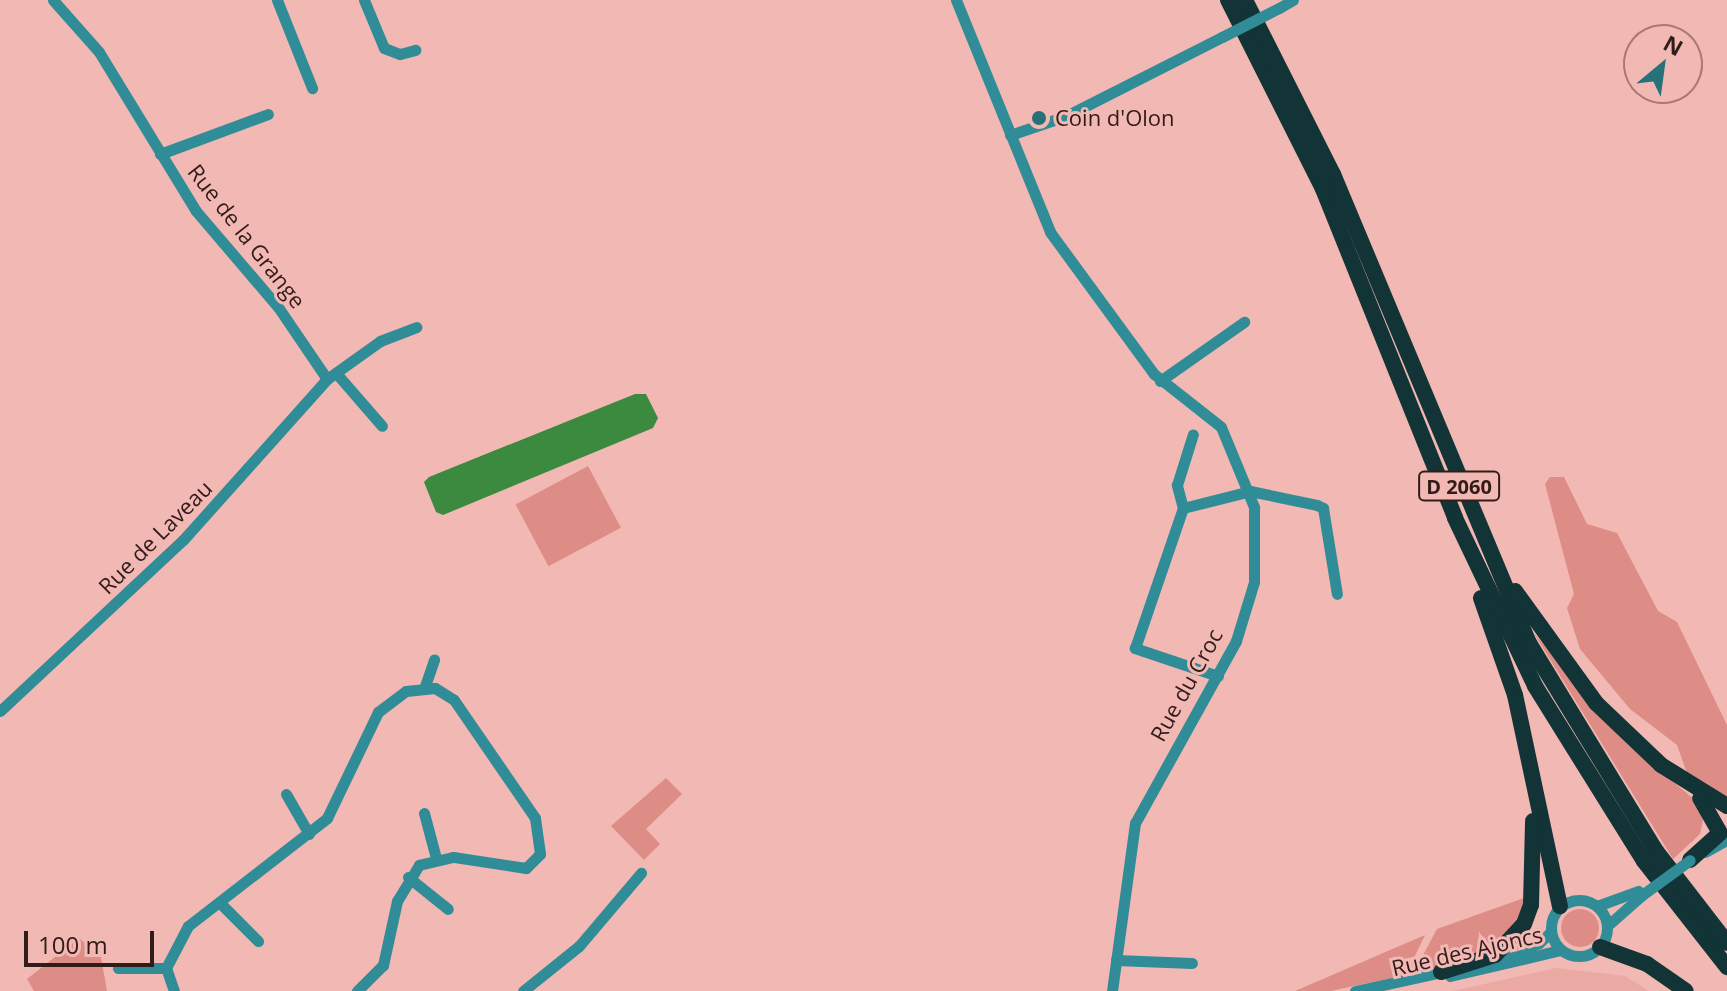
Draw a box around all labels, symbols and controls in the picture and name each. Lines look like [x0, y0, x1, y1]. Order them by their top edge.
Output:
north arrow [1623, 24, 1703, 104]
text: N [1659, 27, 1689, 62]
place label: Coin d'Olon [1055, 105, 1175, 131]
marker: Coin d'Olon [1030, 109, 1048, 127]
street label: Rue de la Grange [183, 159, 311, 313]
road number: D 2060 [1417, 470, 1501, 502]
street label: Rue de Laveau [93, 475, 217, 599]
street label: Rue du Croc [1144, 624, 1228, 746]
scale bar [28, 915, 158, 965]
street label: Rue des Ajoncs [1389, 921, 1545, 981]
text: 100 m [38, 928, 108, 961]

